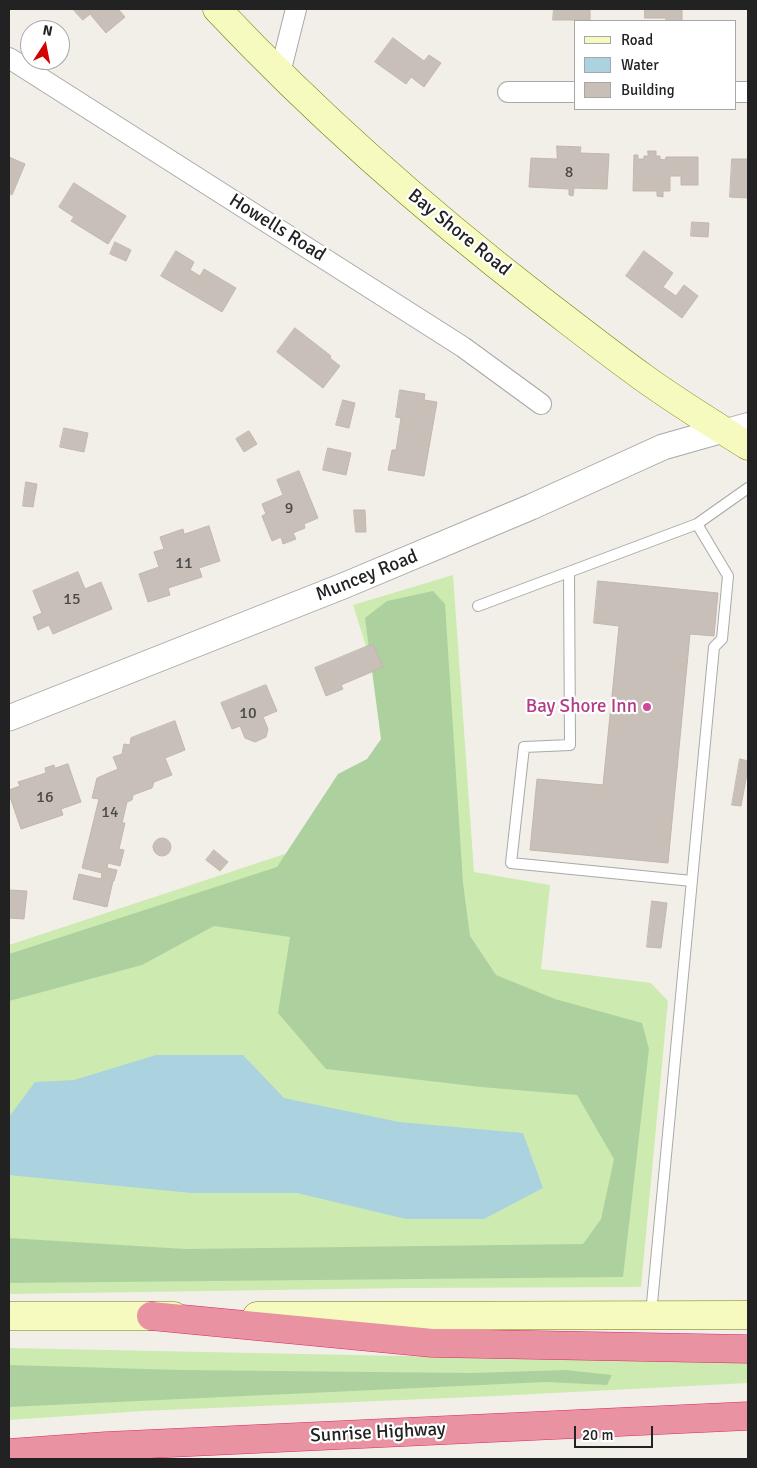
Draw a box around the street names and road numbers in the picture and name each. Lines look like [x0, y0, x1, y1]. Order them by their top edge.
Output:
street label: Bay Shore Road [403, 185, 515, 281]
street label: Howells Road [224, 189, 330, 267]
street label: Muncey Road [313, 545, 421, 607]
street label: Sunrise Highway [310, 1418, 446, 1448]

